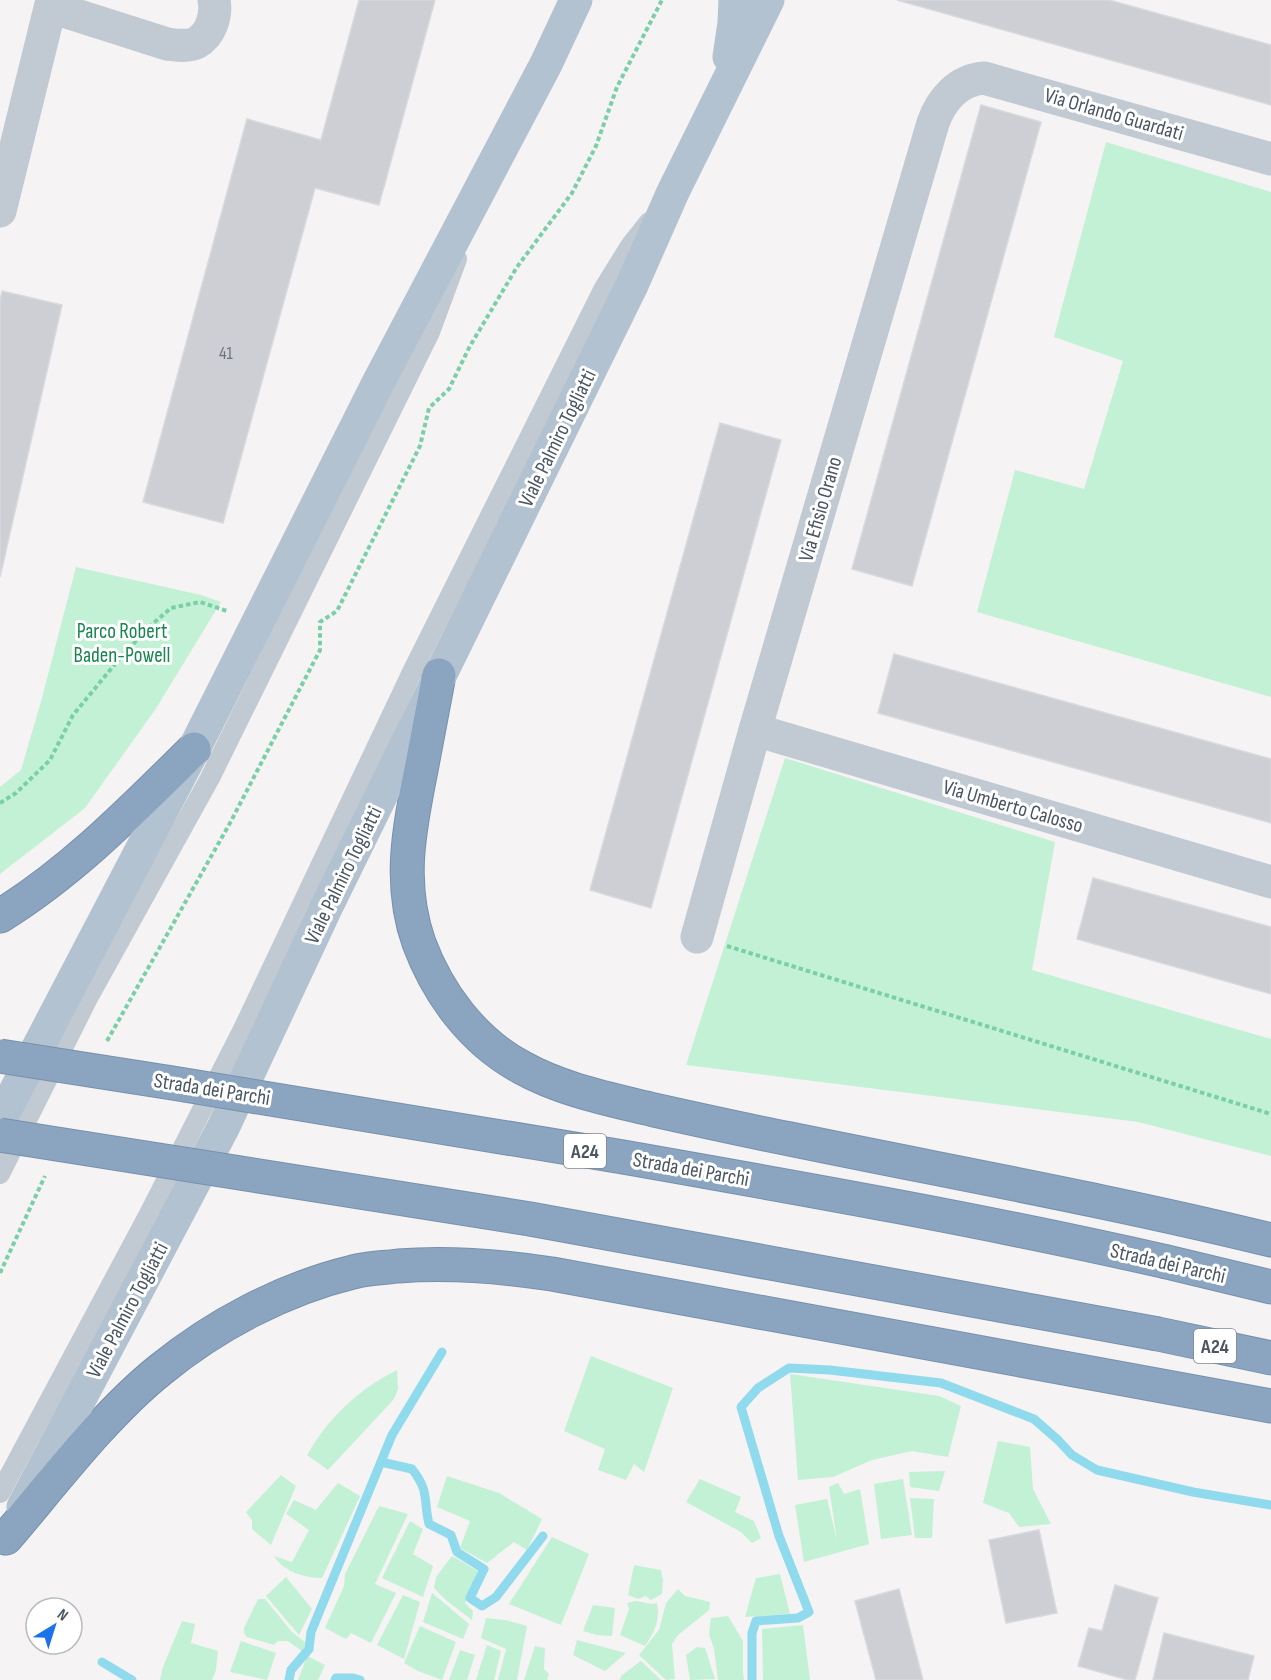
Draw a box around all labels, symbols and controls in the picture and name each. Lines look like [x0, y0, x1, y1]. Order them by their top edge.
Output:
street label: Via Orlando Guardati [1042, 83, 1186, 146]
house number: 41 [219, 343, 234, 364]
street label: Viale Palmiro Togliatti [513, 365, 602, 511]
street label: Via Efisio Orano [794, 454, 847, 564]
park label: Parco Robert Baden-Powell [74, 619, 170, 668]
street label: Via Umberto Calosso [940, 775, 1086, 838]
street label: Viale Palmiro Togliatti [299, 802, 388, 948]
street label: Strada dei Parchi [152, 1068, 272, 1111]
road number: A24 [564, 1134, 606, 1168]
street label: Strada dei Parchi [631, 1147, 751, 1192]
street label: Viale Palmiro Togliatti [81, 1238, 174, 1382]
street label: Strada dei Parchi [1108, 1238, 1228, 1289]
road number: A24 [1194, 1329, 1236, 1363]
north arrow [24, 1596, 84, 1656]
text: N [53, 1605, 72, 1625]

